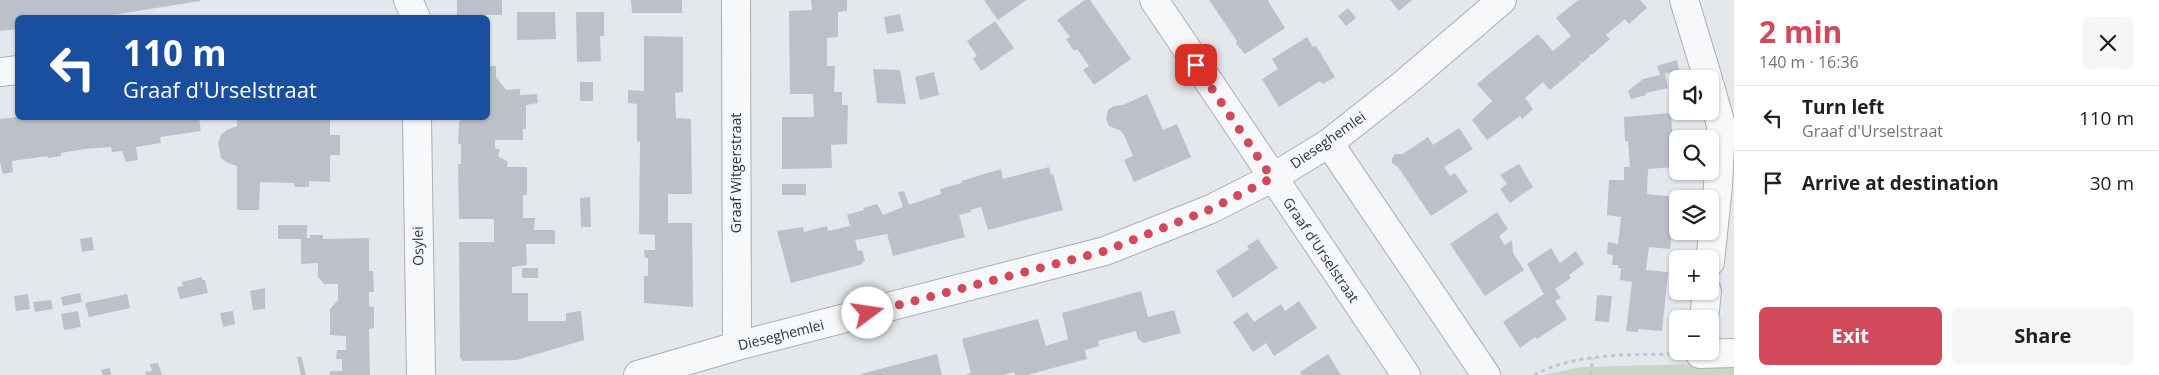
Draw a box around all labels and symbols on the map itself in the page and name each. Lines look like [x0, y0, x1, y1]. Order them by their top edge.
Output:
pin [1175, 44, 1217, 86]
street label: Dieseghemlei [1286, 107, 1369, 173]
street label: Graaf Witgerstraat [726, 113, 745, 233]
street label: Graaf d'Urselstraat [1279, 193, 1364, 306]
street label: Osylei [408, 226, 427, 266]
position arrow [841, 286, 893, 338]
street label: Dieseghemlei [736, 315, 826, 354]

